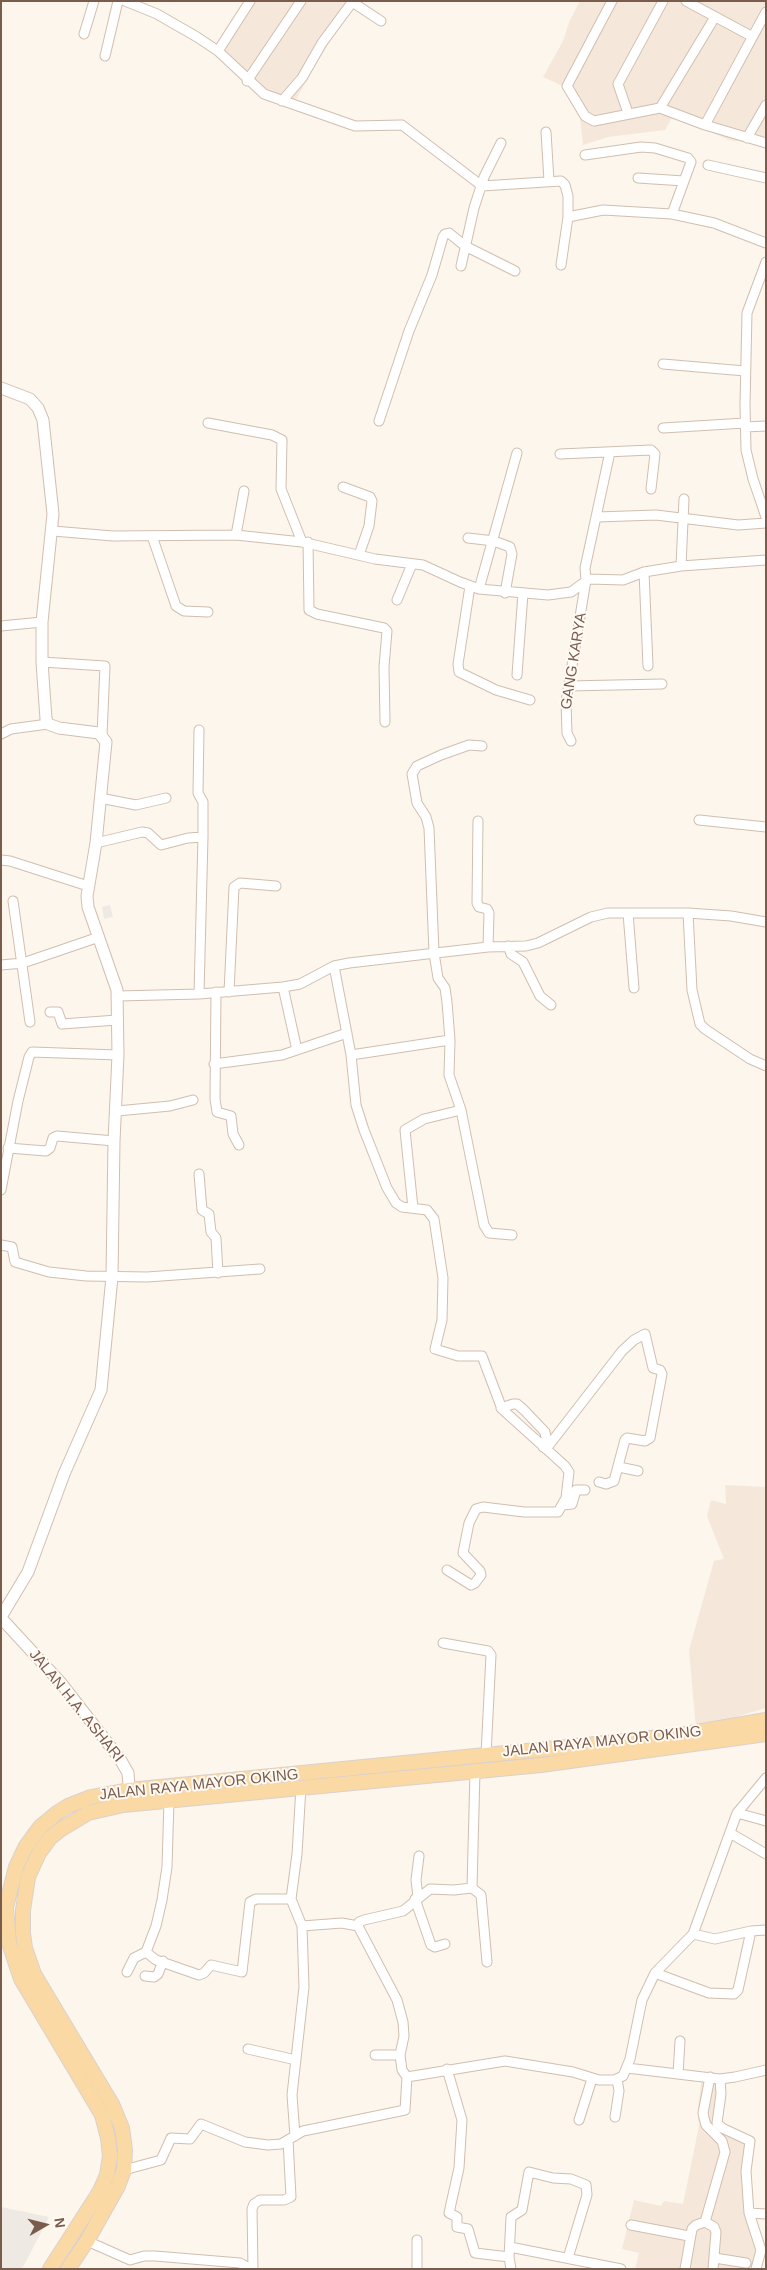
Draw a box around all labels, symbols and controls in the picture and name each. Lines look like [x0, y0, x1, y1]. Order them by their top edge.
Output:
street label: GANG KARYA [557, 611, 591, 711]
street label: JALAN H.A. ASHARI [25, 1646, 127, 1766]
street label: JALAN RAYA MAYOR OKING [502, 1723, 702, 1761]
street label: JALAN RAYA MAYOR OKING [99, 1766, 299, 1804]
north arrow [20, 2200, 70, 2250]
text: N [51, 2217, 68, 2229]

